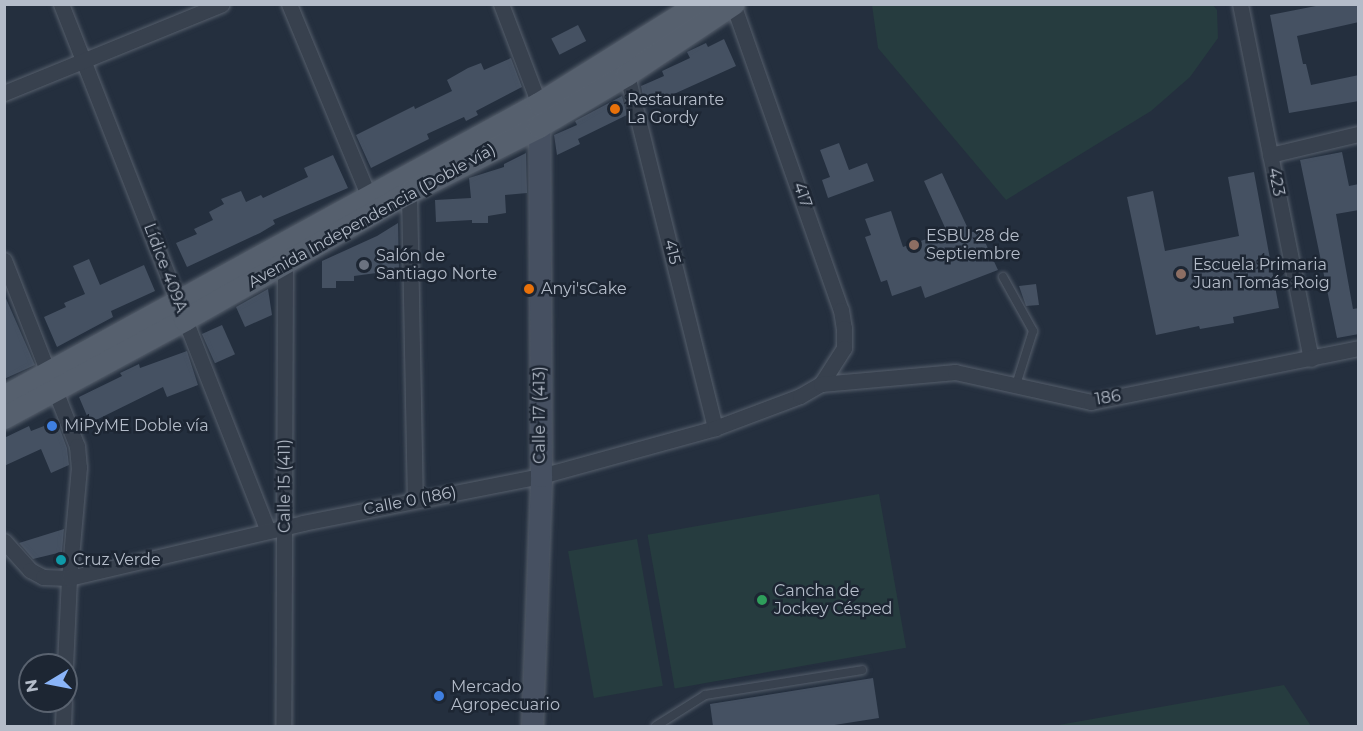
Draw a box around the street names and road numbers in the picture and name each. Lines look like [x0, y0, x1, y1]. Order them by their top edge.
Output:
street label: Avenida Independencia (Doble vía) [245, 140, 499, 292]
street label: 423 [1264, 166, 1288, 198]
street label: 417 [789, 180, 815, 210]
street label: Lídice 409A [139, 221, 191, 315]
street label: 415 [660, 238, 684, 266]
street label: Calle 17 (413) [530, 366, 550, 464]
street label: 186 [1094, 387, 1122, 409]
street label: Calle 15 (411) [275, 439, 295, 533]
street label: Calle 0 (186) [362, 483, 458, 519]

